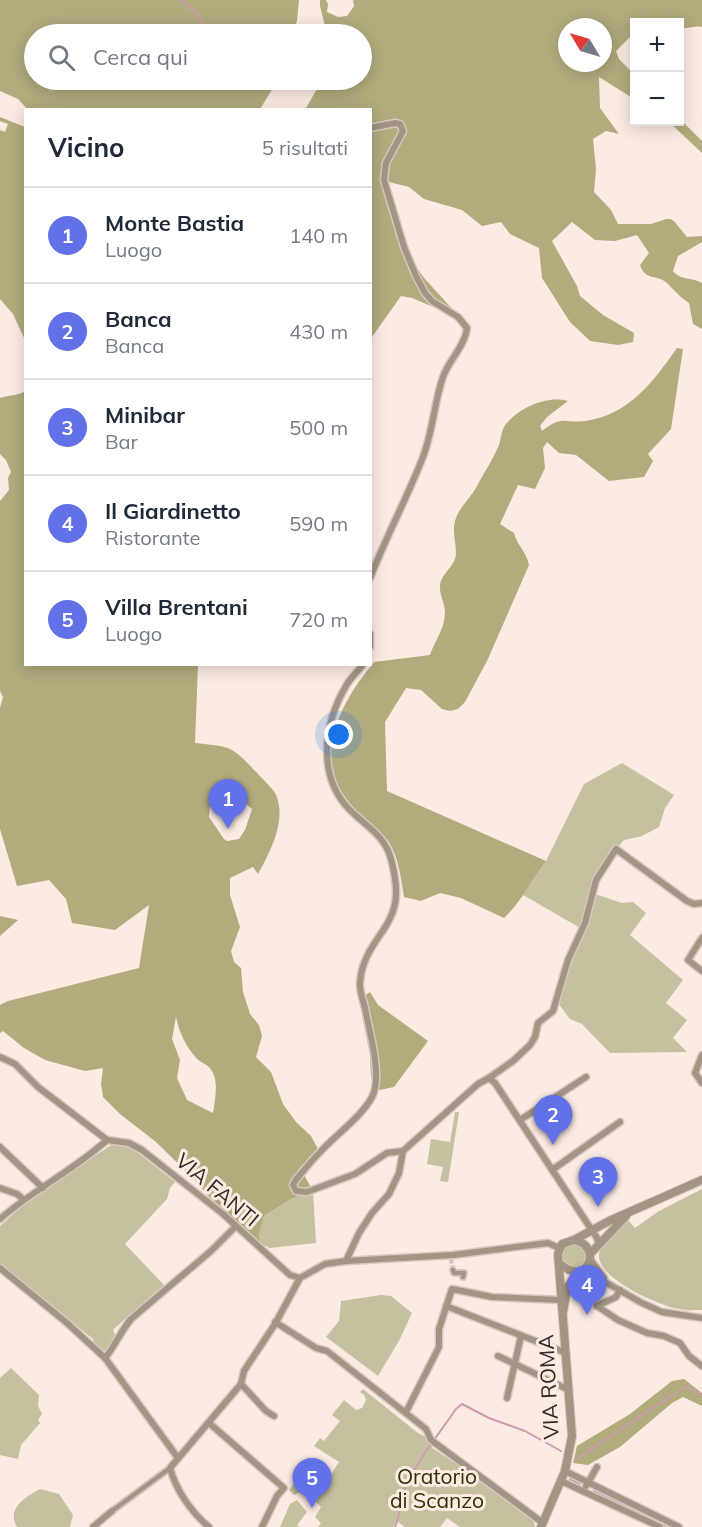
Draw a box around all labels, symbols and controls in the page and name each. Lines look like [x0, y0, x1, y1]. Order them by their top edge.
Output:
north arrow [558, 18, 612, 72]
map controls [630, 18, 684, 126]
button: + [630, 18, 684, 72]
search box [24, 24, 372, 90]
icon: search [45, 41, 78, 74]
text: Cerca qui [93, 43, 188, 71]
button: − [630, 72, 684, 126]
text: Vicino [48, 131, 125, 164]
text: 5 risultati [262, 135, 348, 160]
text: Monte Bastia [105, 209, 244, 237]
text: 1 [62, 223, 74, 248]
text: 140 m [289, 223, 348, 248]
text: Luogo [105, 237, 162, 262]
text: Banca [105, 305, 172, 333]
text: 2 [62, 319, 74, 344]
text: 430 m [289, 319, 348, 344]
text: Banca [105, 333, 164, 358]
text: Minibar [105, 401, 185, 429]
text: 3 [62, 415, 74, 440]
text: 500 m [289, 415, 348, 440]
text: Bar [105, 429, 138, 454]
text: Il Giardinetto [105, 497, 241, 525]
text: 4 [62, 511, 74, 536]
text: 590 m [289, 511, 348, 536]
text: Ristorante [105, 525, 200, 550]
text: Villa Brentani [105, 593, 248, 621]
text: 5 [62, 607, 74, 632]
text: 720 m [289, 607, 348, 632]
text: Luogo [105, 621, 162, 646]
your location [324, 720, 353, 749]
pin: 1 [208, 780, 248, 829]
pin: 2 [534, 1096, 572, 1145]
street label: VIA FANTI [171, 1147, 265, 1232]
pin: 3 [578, 1158, 618, 1207]
pin: 4 [568, 1266, 606, 1315]
street label: VIA ROMA [532, 1333, 564, 1440]
pin: 5 [292, 1458, 332, 1508]
park label: Oratorio di Scanzo [390, 1463, 484, 1513]

